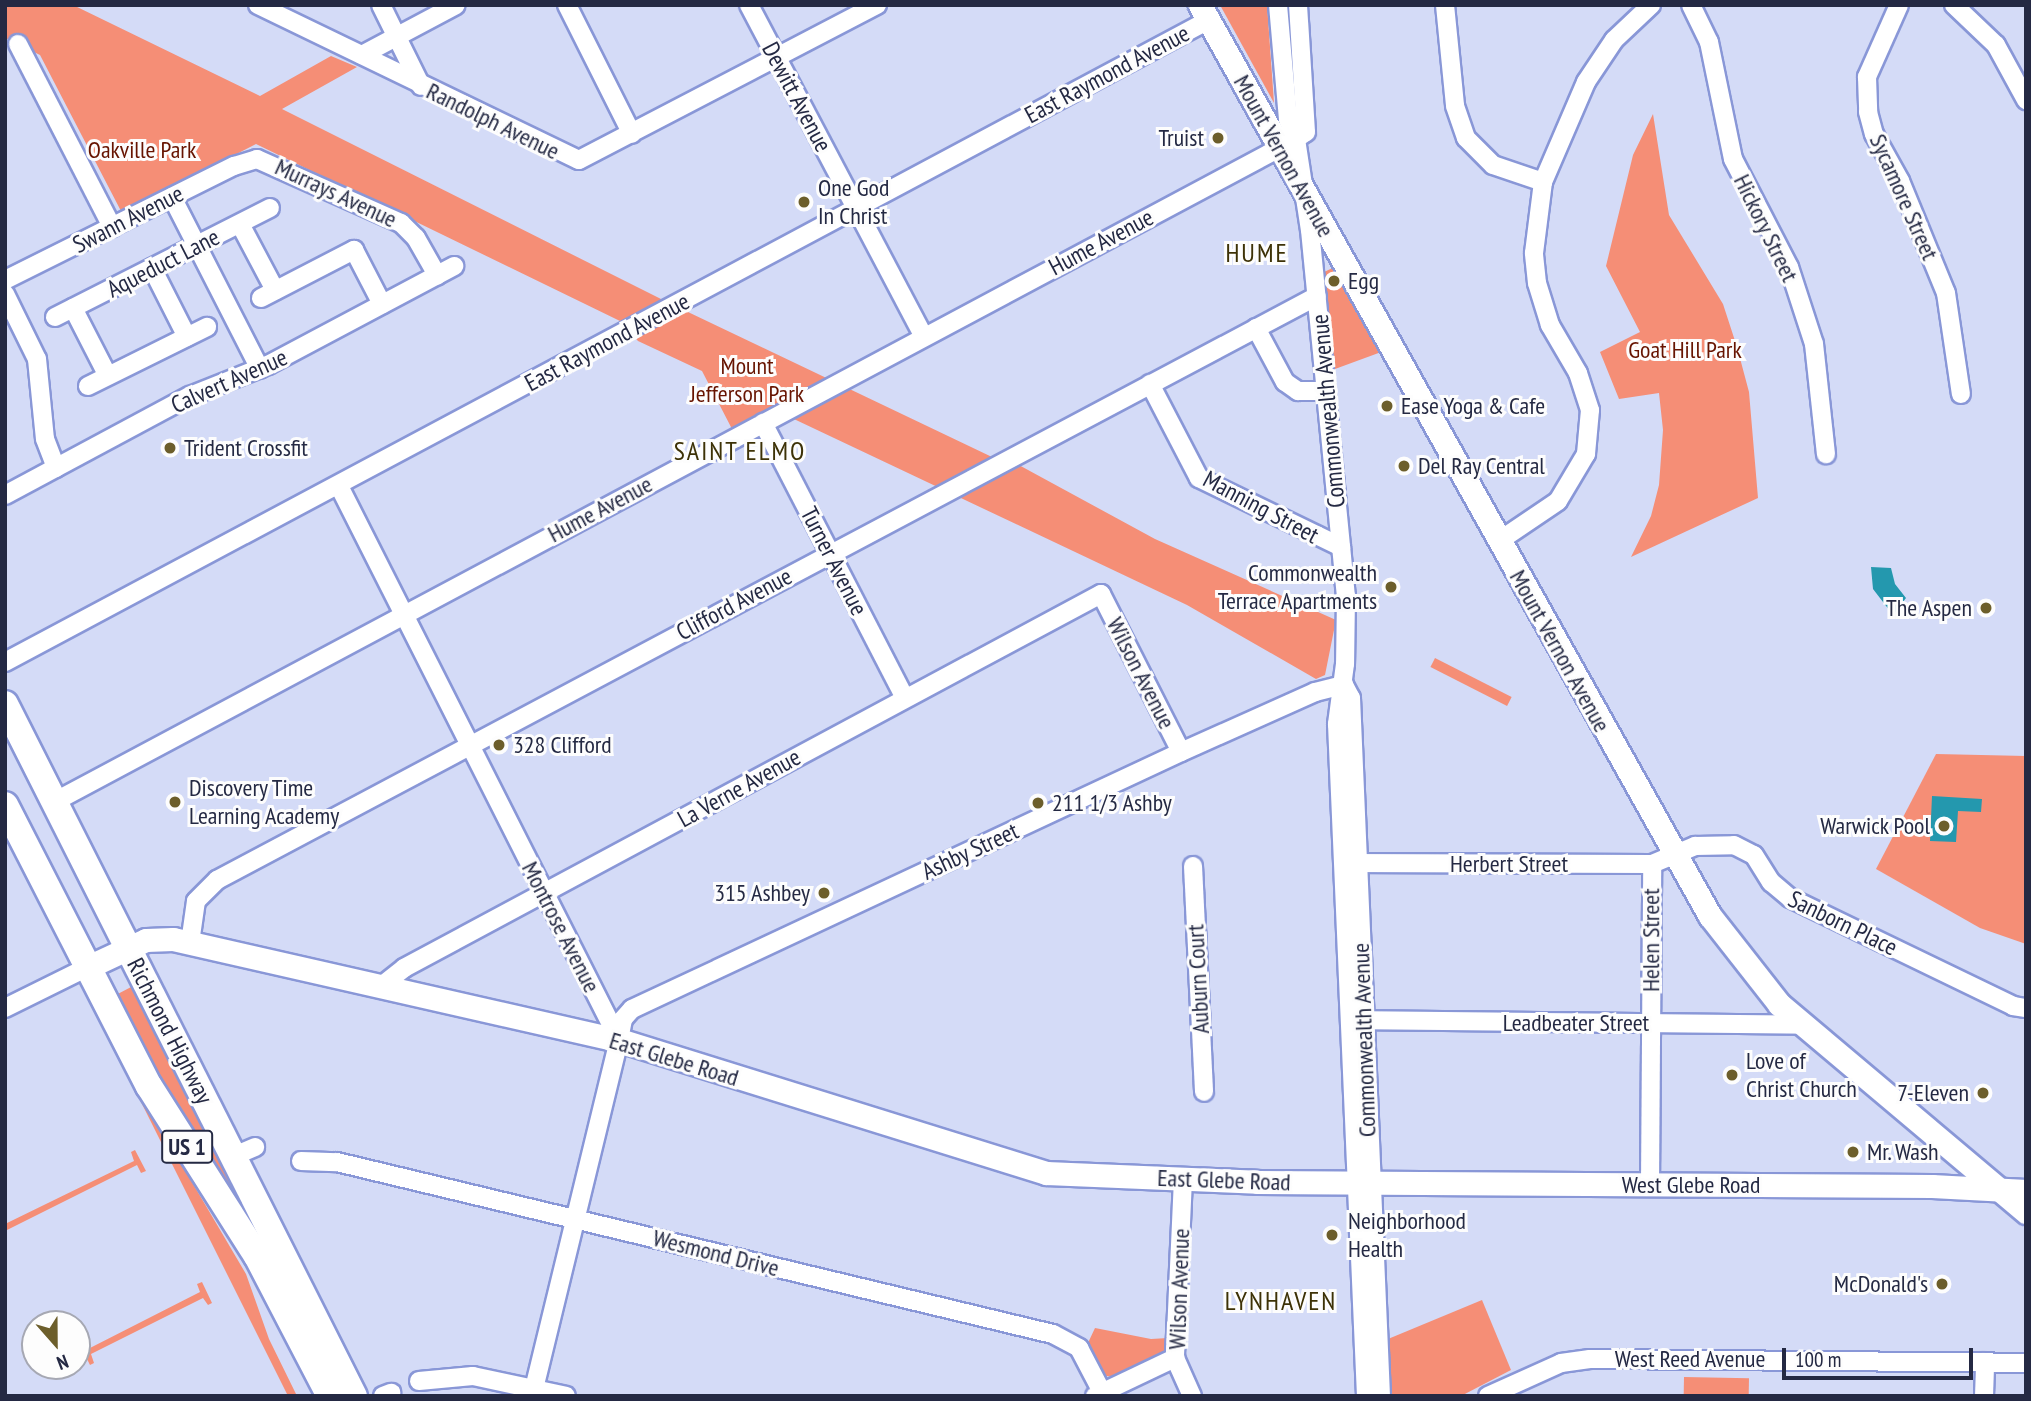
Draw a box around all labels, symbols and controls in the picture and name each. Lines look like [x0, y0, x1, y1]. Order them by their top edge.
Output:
street label: East Raymond Avenue [1020, 18, 1194, 130]
street label: Dewitt Avenue [756, 37, 838, 157]
street label: Mount Vernon Avenue [1227, 69, 1341, 243]
street label: Randolph Avenue [422, 76, 564, 166]
place label: Truist [1158, 124, 1204, 152]
marker: Truist [1210, 130, 1226, 146]
street label: Sycamore Street [1863, 130, 1945, 264]
park label: Oakville Park [88, 136, 196, 164]
street label: Murrays Avenue [270, 152, 402, 234]
street label: Hickory Street [1728, 169, 1804, 287]
place label: One God In Christ [818, 174, 889, 230]
street label: Swann Avenue [68, 179, 188, 259]
marker: One God In Christ [796, 194, 812, 210]
street label: Hume Avenue [1044, 202, 1158, 282]
street label: Aqueduct Lane [102, 222, 224, 304]
district label: HUME [1226, 237, 1288, 269]
place label: Egg [1348, 267, 1379, 295]
marker: Egg [1326, 273, 1342, 289]
street label: East Raymond Avenue [520, 286, 694, 398]
street label: Commonwealth Avenue [1305, 313, 1351, 509]
park label: Goat Hill Park [1628, 336, 1742, 364]
street label: Calvert Avenue [166, 342, 292, 420]
park label: Mount Jefferson Park [690, 352, 804, 408]
place label: Ease Yoga & Cafe [1401, 392, 1546, 420]
marker: Ease Yoga & Cafe [1379, 398, 1395, 414]
place label: Trident Crossfit [184, 434, 308, 462]
district label: SAINT ELMO [675, 435, 805, 467]
marker: Trident Crossfit [162, 440, 178, 456]
place label: Del Ray Central [1418, 452, 1546, 480]
marker: Del Ray Central [1396, 458, 1412, 474]
street label: Manning Street [1198, 465, 1324, 549]
street label: Hume Avenue [543, 469, 657, 549]
street label: Turner Avenue [794, 502, 874, 620]
place label: Commonwealth Terrace Apartments [1217, 559, 1377, 615]
street label: Clifford Avenue [671, 561, 797, 647]
street label: Mount Vernon Avenue [1503, 564, 1617, 738]
marker: Commonwealth Terrace Apartments [1383, 579, 1399, 595]
place label: The Aspen [1885, 594, 1972, 622]
marker: The Aspen [1978, 600, 1994, 616]
street label: Wilson Avenue [1101, 612, 1181, 734]
place label: 328 Clifford [513, 731, 612, 759]
marker: 328 Clifford [491, 737, 507, 753]
street label: La Verne Avenue [672, 742, 806, 834]
place label: Discovery Time Learning Academy [189, 774, 340, 830]
place label: 211 1/3 Ashby [1052, 789, 1172, 817]
marker: Discovery Time Learning Academy [167, 794, 183, 810]
marker: 211 1/3 Ashby [1030, 795, 1046, 811]
place label: Warwick Pool [1820, 812, 1930, 840]
street label: Ashby Street [917, 816, 1023, 886]
marker: Warwick Pool [1936, 818, 1952, 834]
street label: Herbert Street [1450, 850, 1568, 878]
street label: Montrose Avenue [516, 857, 606, 997]
place label: 315 Ashbey [714, 879, 810, 907]
street label: Sanborn Place [1784, 884, 1902, 962]
marker: 315 Ashbey [816, 885, 832, 901]
street label: Helen Street [1637, 888, 1665, 992]
street label: Auburn Court [1181, 923, 1215, 1035]
street label: Commonwealth Avenue [1346, 942, 1382, 1138]
street label: Richmond Highway [121, 953, 219, 1109]
street label: Leadbeater Street [1503, 1009, 1649, 1037]
street label: East Glebe Road [606, 1026, 742, 1092]
place label: Love of Christ Church [1746, 1047, 1857, 1103]
marker: Love of Christ Church [1724, 1067, 1740, 1083]
place label: 7-Eleven [1897, 1079, 1969, 1107]
marker: 7-Eleven [1975, 1085, 1991, 1101]
road number: US 1 [161, 1128, 213, 1166]
place label: Mr. Wash [1867, 1138, 1941, 1166]
marker: Mr. Wash [1845, 1144, 1861, 1160]
street label: East Glebe Road [1157, 1163, 1291, 1197]
street label: West Glebe Road [1622, 1171, 1760, 1199]
place label: Neighborhood Health [1348, 1207, 1466, 1263]
street label: Wesmond Drive [650, 1223, 782, 1283]
marker: Neighborhood Health [1322, 1225, 1342, 1245]
street label: Wilson Avenue [1162, 1228, 1196, 1350]
place label: McDonald's [1834, 1270, 1928, 1298]
marker: McDonald's [1934, 1276, 1950, 1292]
district label: LYNHAVEN [1226, 1285, 1336, 1317]
north arrow [21, 1310, 91, 1380]
scale bar [1786, 1334, 1977, 1378]
street label: West Reed Avenue [1614, 1345, 1766, 1373]
text: 100 m [1795, 1346, 1841, 1373]
text: N [54, 1350, 72, 1376]

